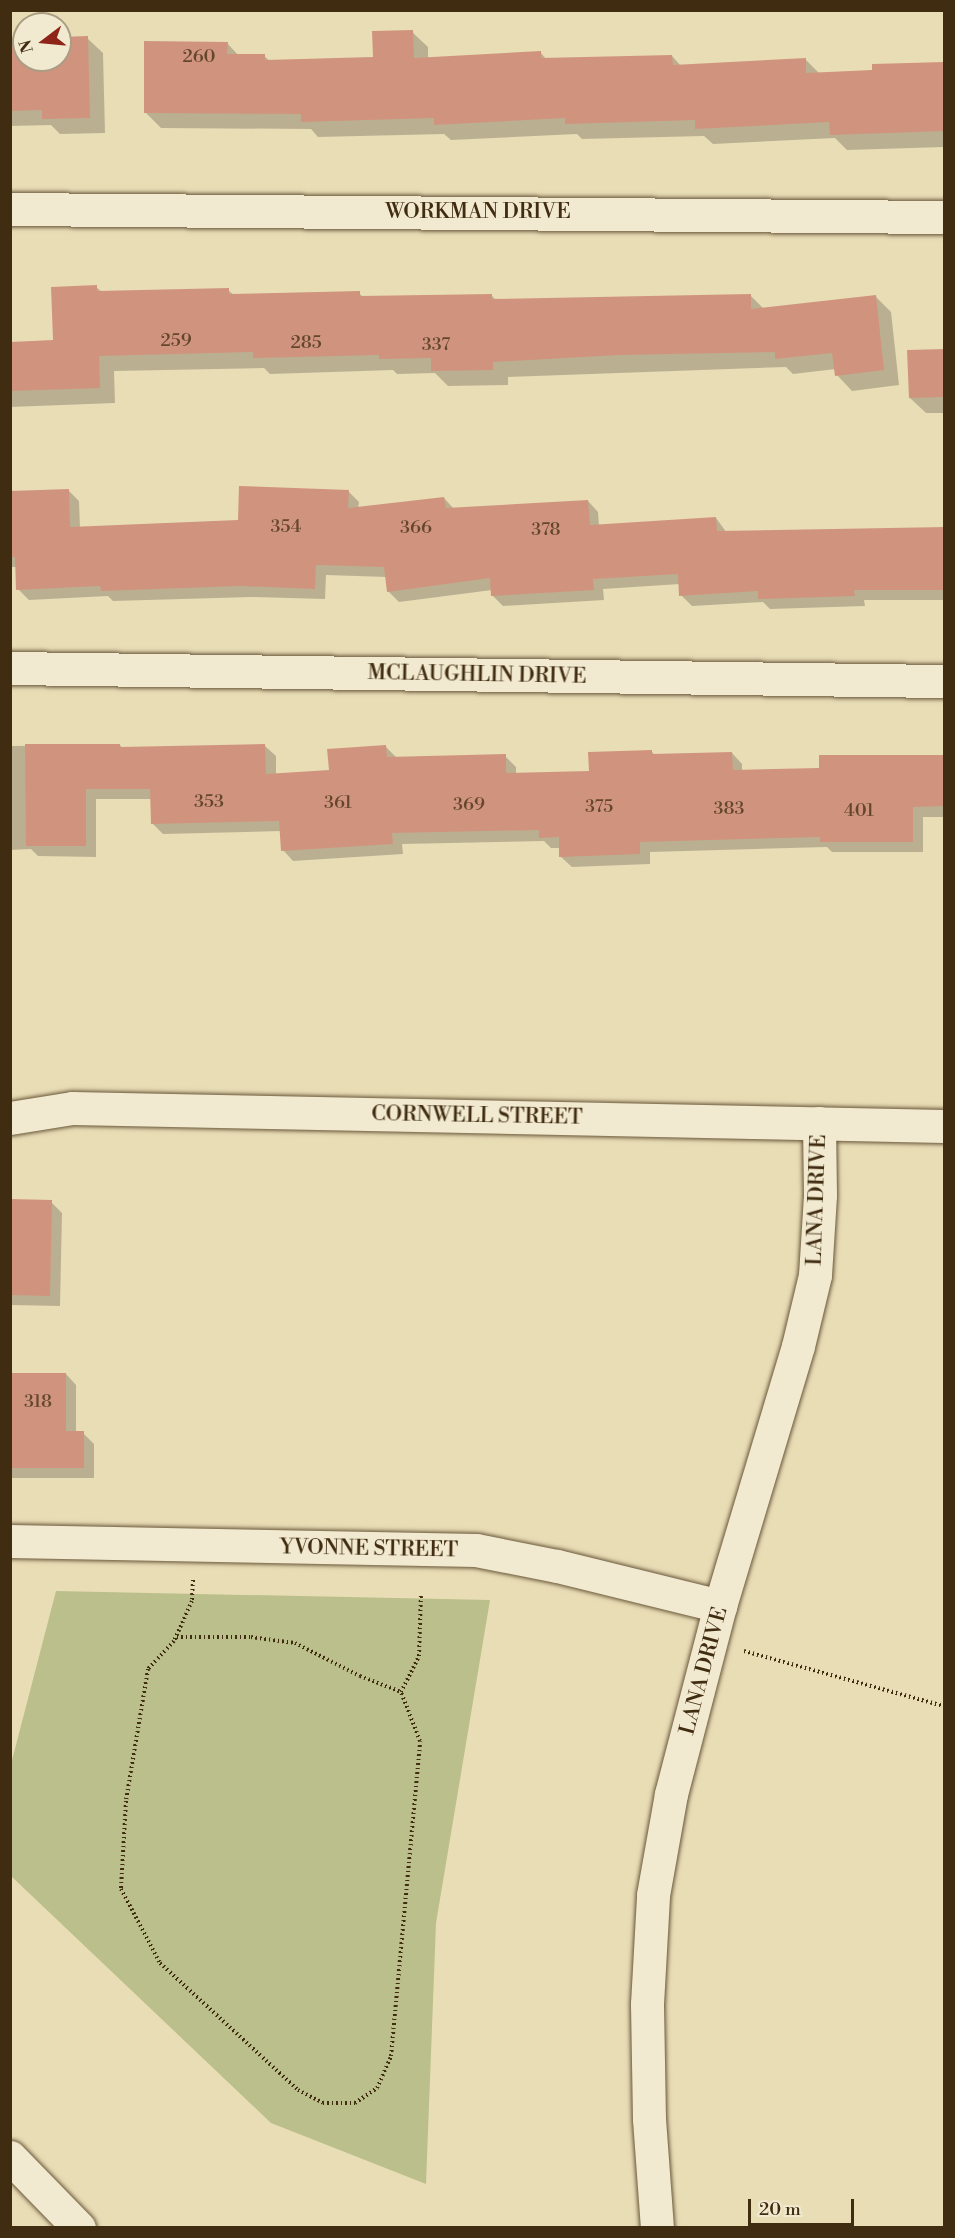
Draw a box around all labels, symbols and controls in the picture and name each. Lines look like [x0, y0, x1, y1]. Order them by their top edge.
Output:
north arrow [12, 12, 72, 72]
text: N [15, 38, 38, 55]
house number: 260 [182, 46, 216, 68]
street label: WORKMAN DRIVE [385, 199, 571, 225]
house number: 259 [160, 330, 192, 352]
house number: 285 [290, 332, 322, 354]
house number: 337 [422, 334, 450, 356]
house number: 354 [271, 516, 301, 538]
house number: 366 [400, 517, 432, 539]
house number: 378 [531, 519, 561, 541]
street label: MCLAUGHLIN DRIVE [367, 660, 587, 690]
house number: 353 [194, 791, 224, 813]
house number: 361 [324, 792, 352, 814]
house number: 369 [453, 794, 485, 816]
house number: 375 [585, 796, 613, 818]
house number: 383 [714, 798, 744, 820]
house number: 401 [844, 800, 874, 822]
street label: CORNWELL STREET [371, 1102, 583, 1130]
street label: LANA DRIVE [802, 1134, 832, 1266]
house number: 318 [24, 1391, 52, 1413]
street label: YVONNE STREET [280, 1535, 458, 1563]
street label: LANA DRIVE [675, 1604, 733, 1738]
scale bar [751, 2187, 858, 2225]
text: 20 m [759, 2198, 801, 2221]

